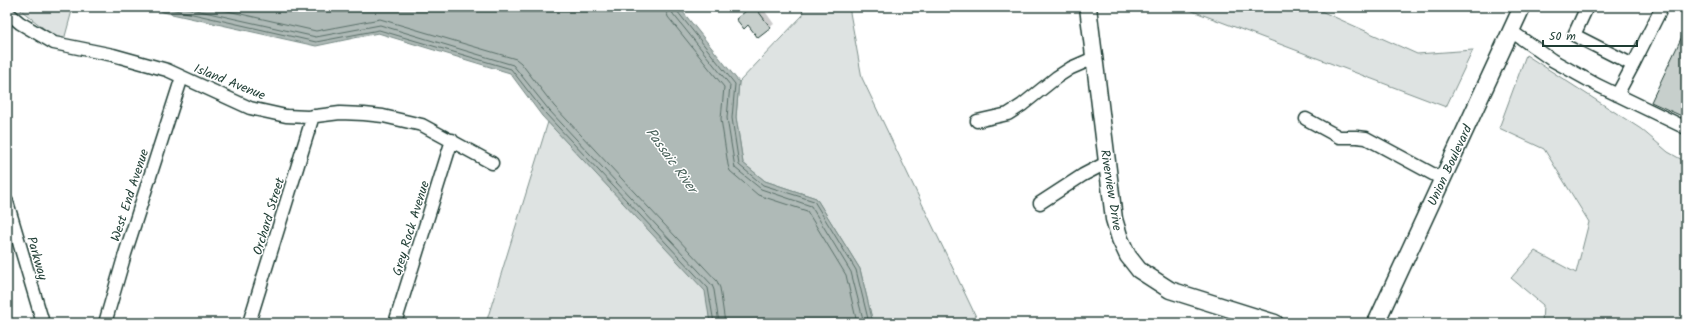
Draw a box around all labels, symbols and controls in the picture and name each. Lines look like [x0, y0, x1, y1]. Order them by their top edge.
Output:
scale bar [1543, 22, 1637, 48]
text: 50 m [1549, 27, 1576, 46]
street label: Island Avenue [190, 58, 269, 106]
street label: Union Boulevard [1422, 121, 1479, 210]
water label: Passaic River [640, 123, 704, 201]
street label: West End Avenue [106, 146, 155, 245]
street label: Riverview Drive [1094, 148, 1127, 232]
street label: Orchard Street [248, 174, 291, 258]
street label: Grey Rock Avenue [387, 178, 436, 278]
street label: Parkway [20, 234, 53, 284]

